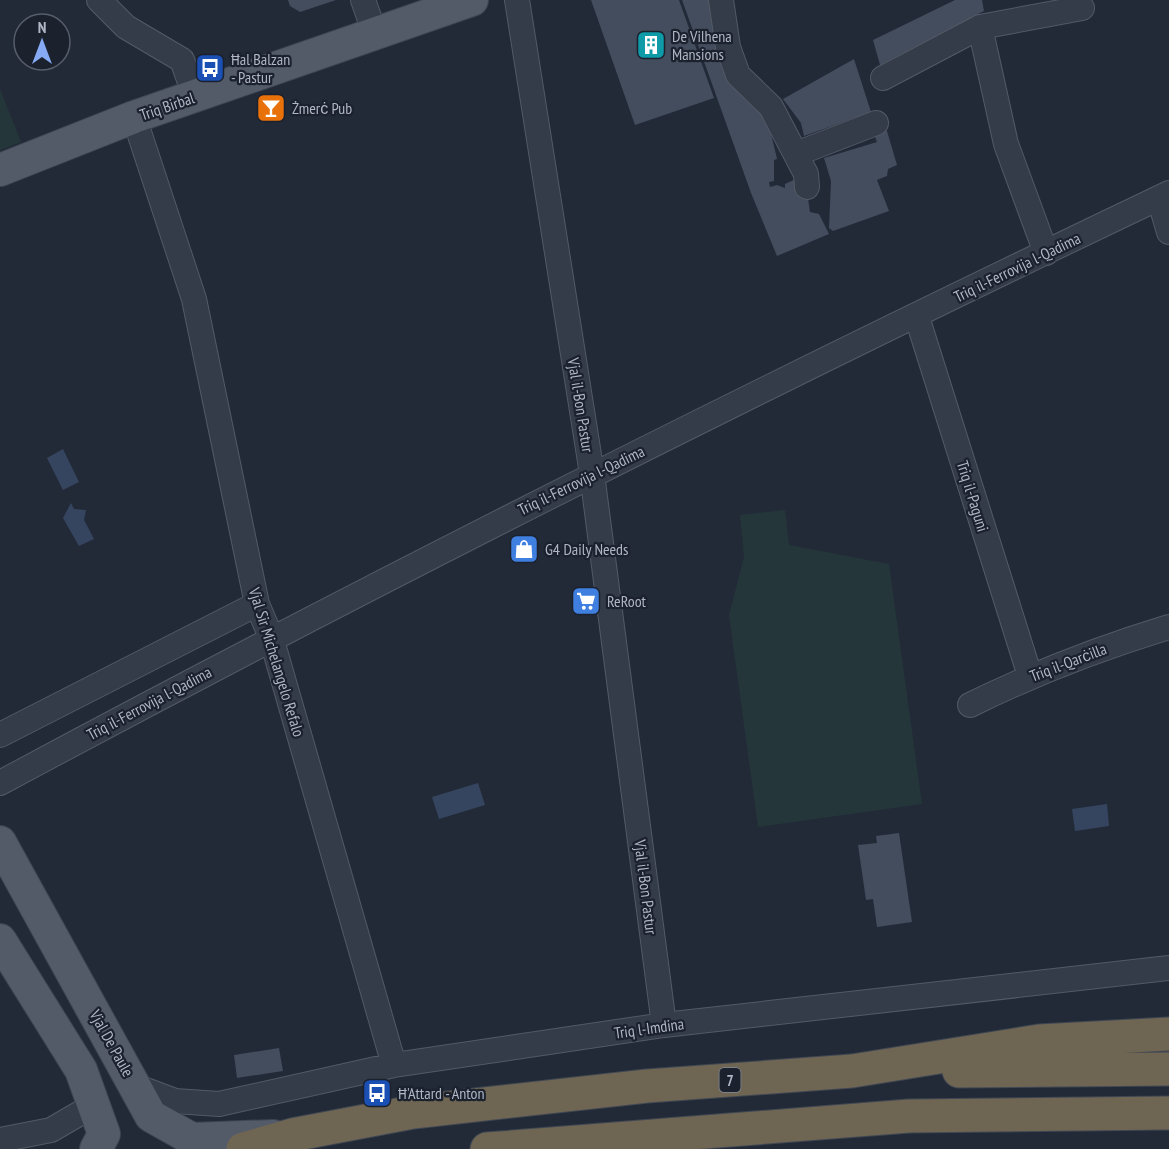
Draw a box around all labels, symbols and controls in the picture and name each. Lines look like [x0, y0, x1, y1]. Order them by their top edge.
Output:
north arrow [12, 12, 72, 72]
text: N [38, 17, 46, 37]
place label: De Vilhena Mansions [672, 26, 732, 64]
building icon: De Vilhena Mansions [635, 29, 667, 61]
place label: Ħal Balzan - Pastur [231, 49, 290, 87]
bus stop icon: Ħal Balzan - Pastur [194, 52, 226, 84]
street label: Triq Birbal [137, 87, 197, 125]
bar icon: Żmerċ Pub [255, 92, 287, 124]
place label: Żmerċ Pub [292, 98, 352, 118]
street label: Triq il-Ferrovija l-Qadima [950, 228, 1084, 306]
street label: Vjal il-Bon Pastur [564, 355, 598, 454]
street label: Triq il-Ferrovija l-Qadima [514, 441, 648, 519]
street label: Triq il-Paguni [953, 458, 993, 534]
shop icon: G4 Daily Needs [508, 533, 540, 565]
place label: G4 Daily Needs [545, 539, 628, 559]
street label: Vjal Sir Michelangelo Refalo [244, 584, 309, 739]
supermarket icon: ReRoot [570, 585, 602, 617]
place label: ReRoot [607, 591, 647, 611]
street label: Triq il-Qarċilla [1027, 638, 1109, 686]
street label: Triq il-Ferrovija l-Qadima [83, 662, 215, 744]
street label: Vjal il-Bon Pastur [630, 837, 662, 936]
street label: Vjal De Paule [85, 1005, 138, 1080]
street label: Triq l-Imdina [613, 1013, 685, 1043]
road number: 7 [720, 1068, 740, 1092]
bus stop icon: Ħ'Attard - Anton [361, 1077, 393, 1109]
place label: Ħ'Attard - Anton [398, 1083, 485, 1103]

